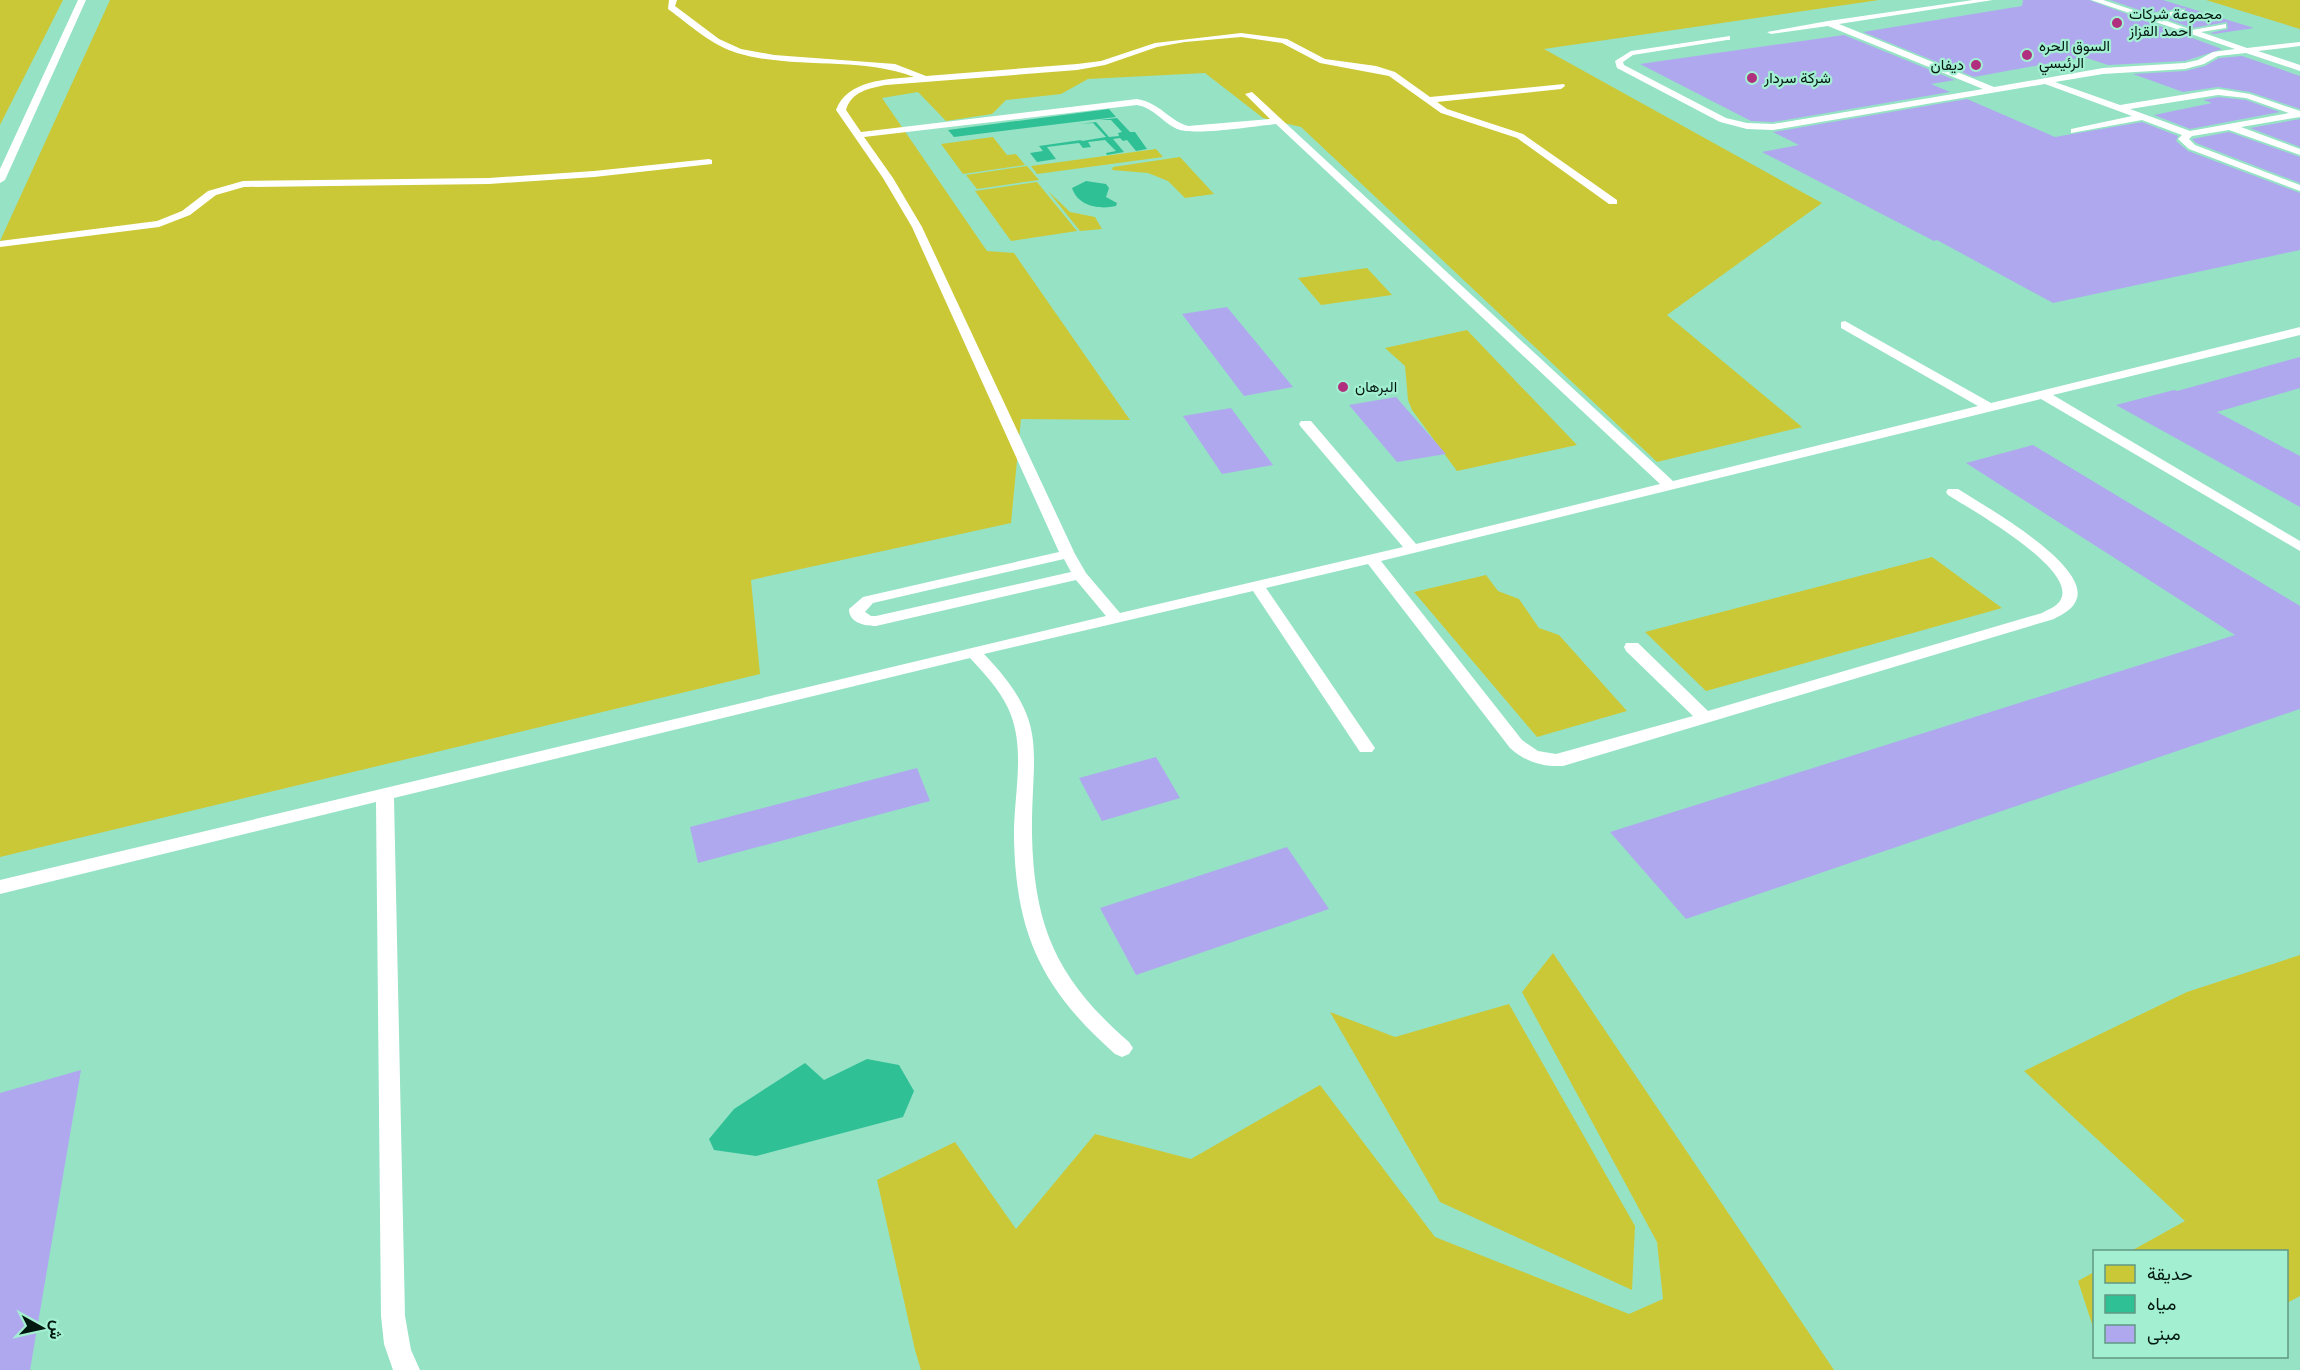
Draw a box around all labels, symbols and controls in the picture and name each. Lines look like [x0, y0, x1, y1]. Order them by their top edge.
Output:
place label: مجموعة شركات احمد القزاز [2128, 3, 2222, 40]
marker: مجموعة شركات احمد القزاز [2110, 16, 2124, 30]
place label: السوق الحره الرئيسي [2039, 35, 2110, 76]
marker: السوق الحره الرئيسي [2020, 48, 2034, 62]
place label: ديفان [1931, 54, 1964, 74]
marker: ديفان [1969, 58, 1983, 72]
place label: شركة سردار [1763, 67, 1831, 87]
marker: شركة سردار [1745, 71, 1759, 85]
place label: البرهان [1355, 376, 1397, 396]
marker: البرهان [1336, 380, 1350, 394]
legend [2093, 1250, 2288, 1358]
text: حديقة [2147, 1261, 2193, 1285]
text: مياه [2147, 1291, 2176, 1315]
north arrow [12, 1298, 72, 1358]
text: ش [45, 1319, 69, 1341]
text: مبنى [2147, 1321, 2181, 1345]

